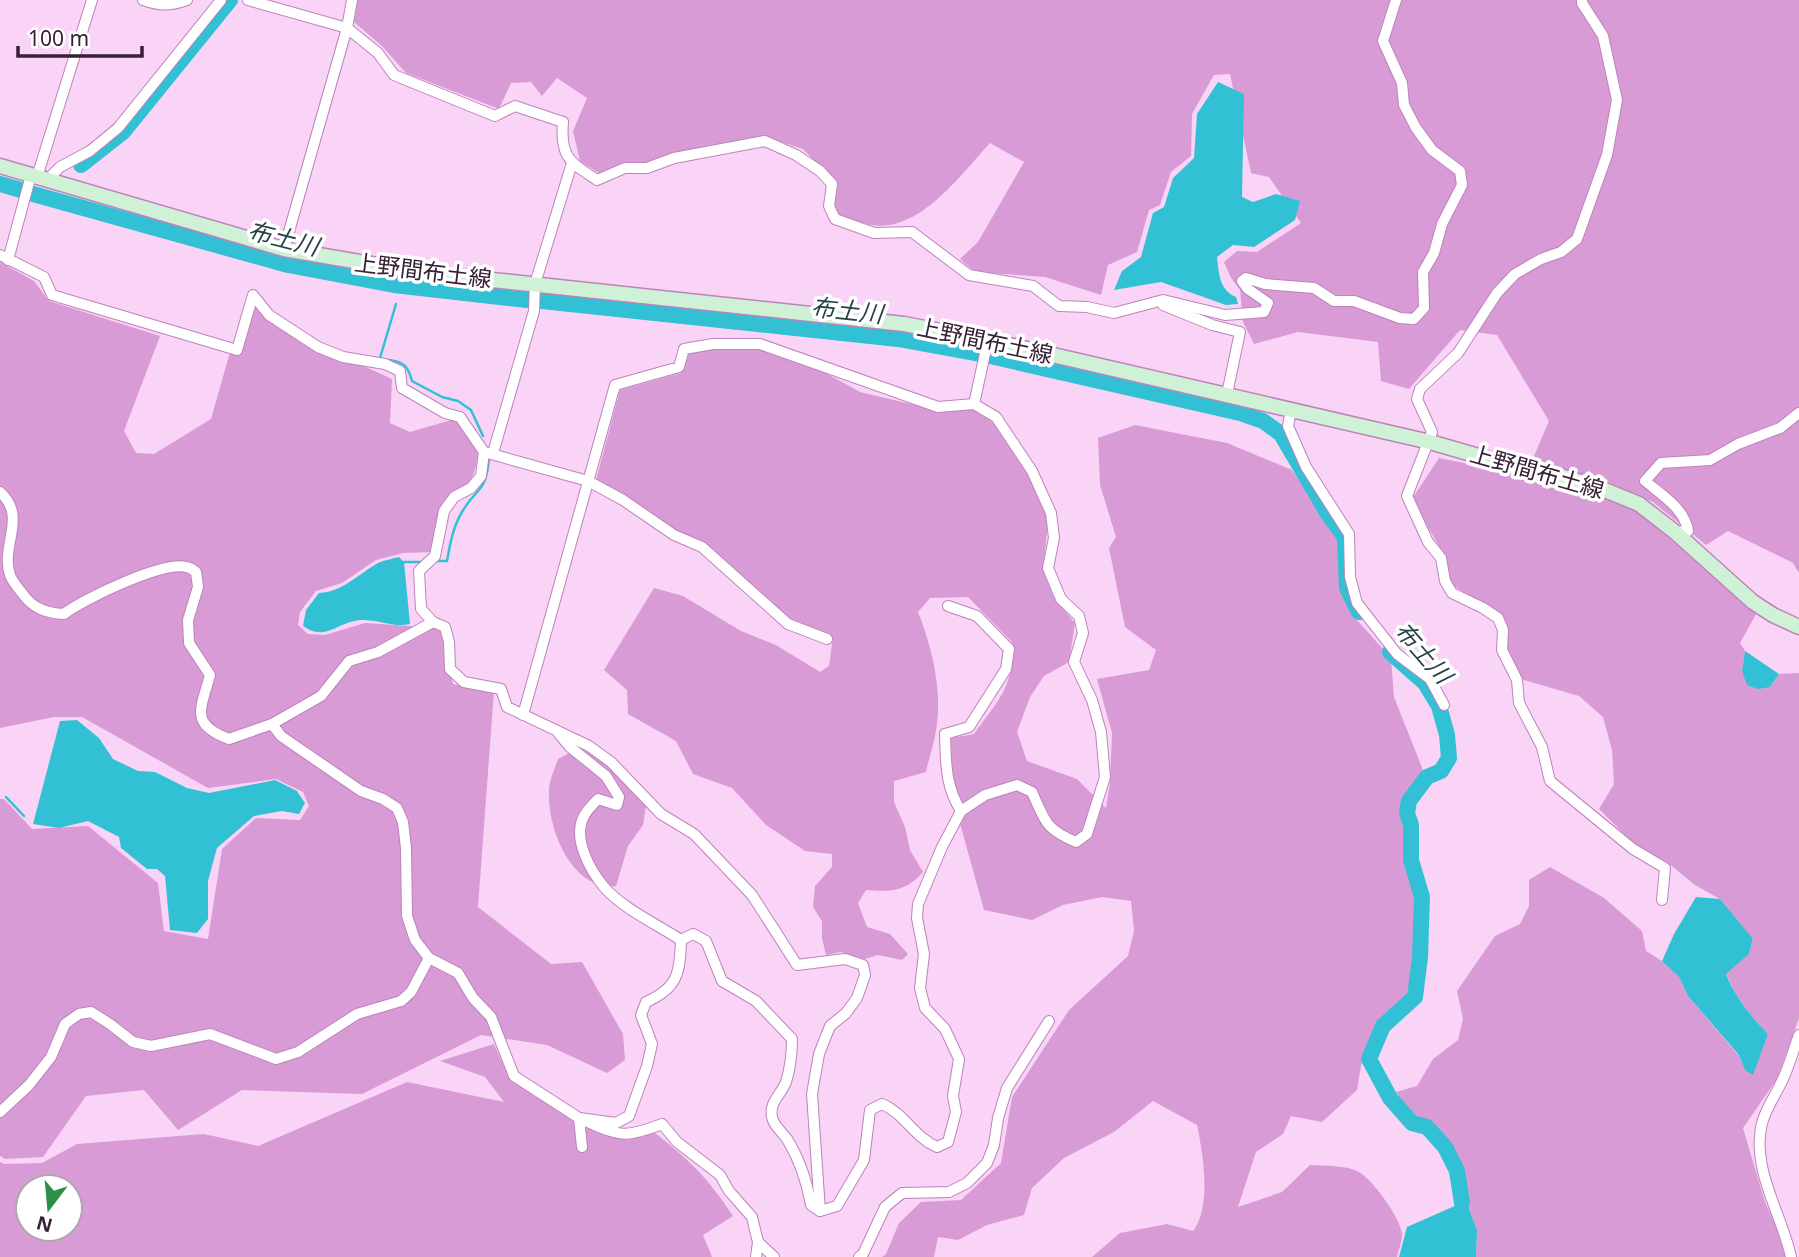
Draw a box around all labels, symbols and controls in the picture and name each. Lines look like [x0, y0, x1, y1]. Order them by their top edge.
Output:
scale bar [18, 14, 142, 58]
text: 100 m [28, 24, 89, 52]
water label: 布土川 [244, 213, 325, 263]
street label: 上野間布土線 [353, 246, 494, 294]
water label: 布土川 [810, 289, 888, 330]
street label: 上野間布土線 [914, 310, 1056, 370]
street label: 上野間布土線 [1467, 437, 1608, 505]
water label: 布土川 [1388, 614, 1462, 692]
north arrow [14, 1173, 84, 1243]
text: N [33, 1210, 55, 1239]

